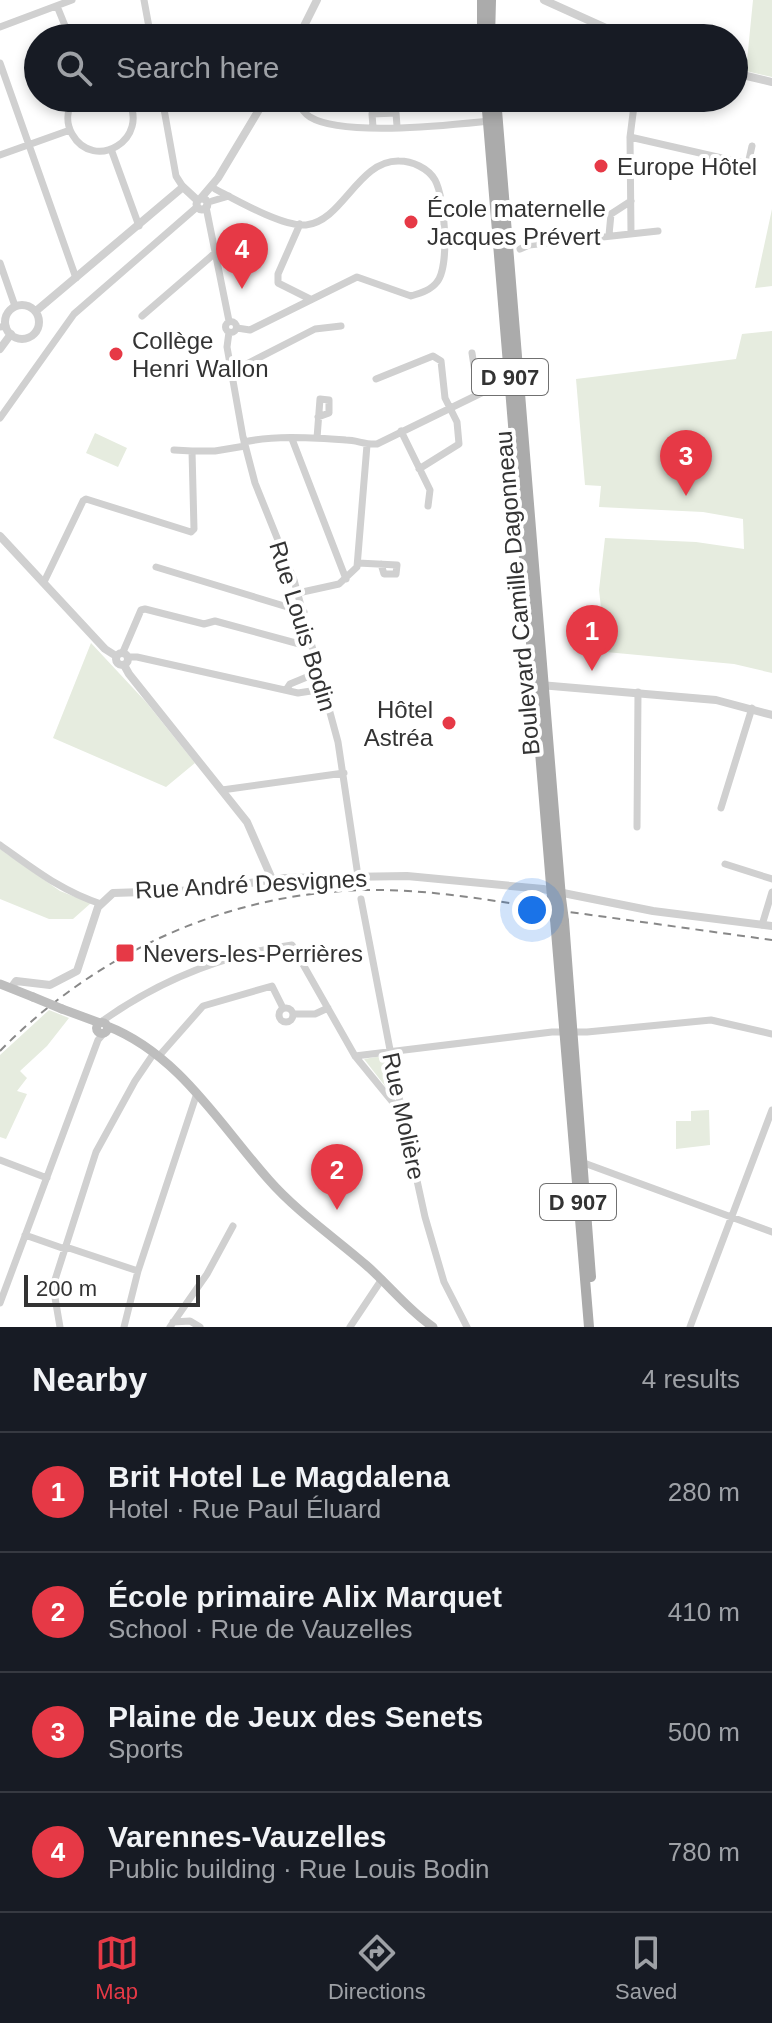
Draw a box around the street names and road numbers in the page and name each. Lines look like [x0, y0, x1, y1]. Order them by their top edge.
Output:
road number: D 907 [472, 359, 548, 395]
street label: Boulevard Camille Dagonneau [489, 430, 545, 756]
street label: Rue Louis Bodin [264, 538, 342, 714]
street label: Rue André Desvignes [134, 864, 368, 904]
street label: Rue Molière [377, 1050, 431, 1182]
road number: D 907 [540, 1184, 616, 1220]

